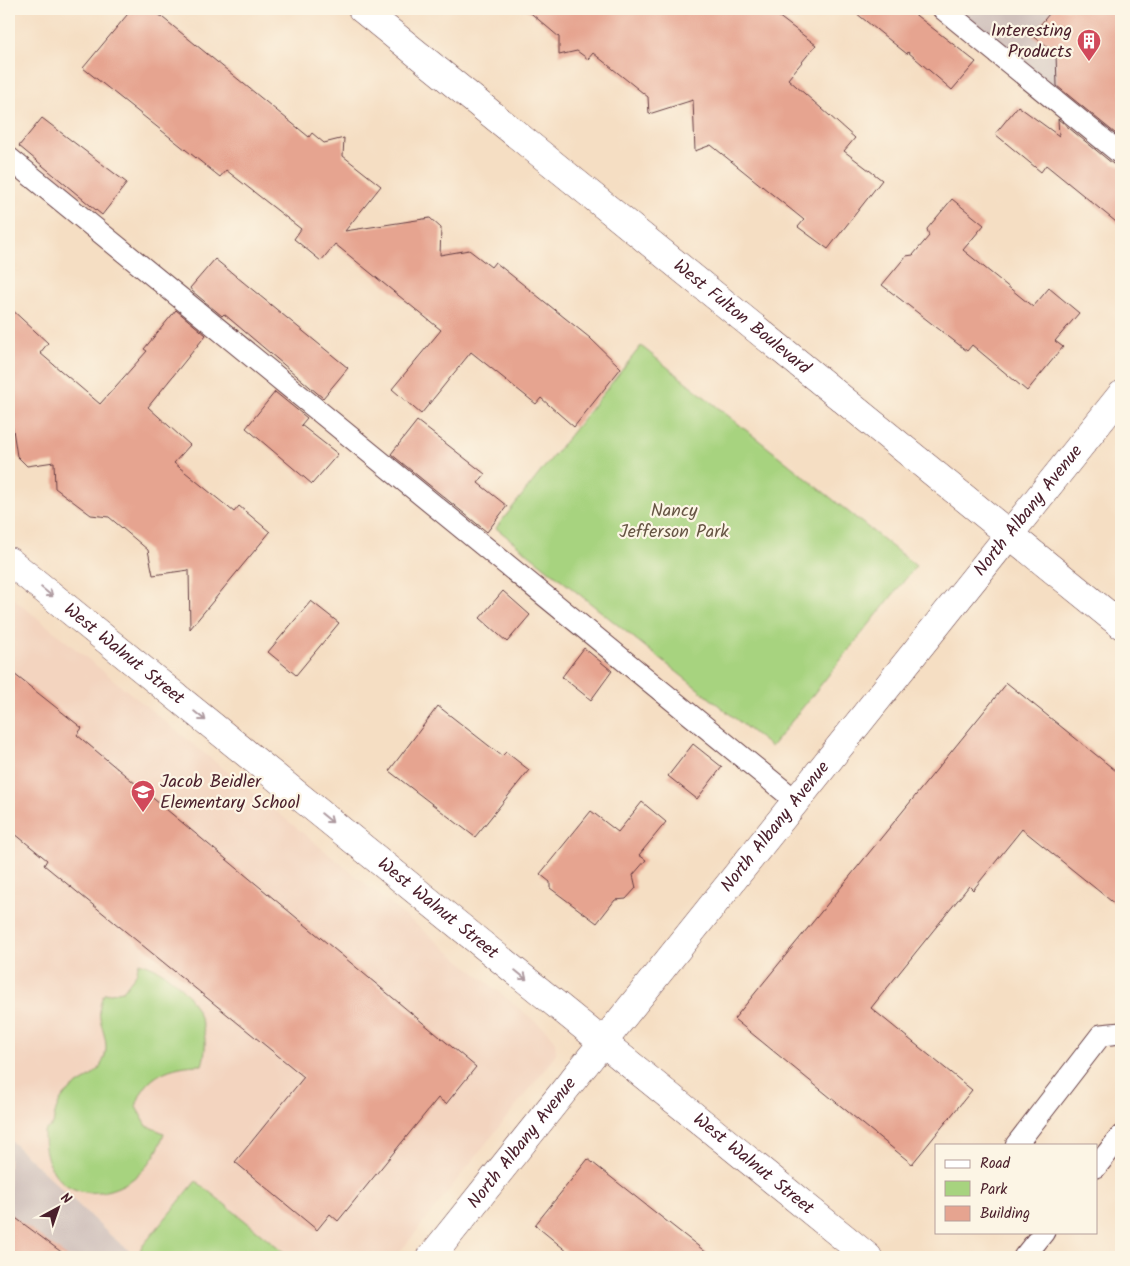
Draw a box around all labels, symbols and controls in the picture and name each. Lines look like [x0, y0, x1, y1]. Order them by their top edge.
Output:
place label: Interesting Products [991, 17, 1072, 67]
building icon: Interesting Products [1076, 28, 1102, 62]
street label: West Fulton Boulevard [666, 252, 818, 383]
street label: North Albany Avenue [967, 438, 1090, 583]
park label: Nancy Jefferson Park [619, 497, 729, 547]
one-way arrow [40, 586, 53, 597]
street label: West Walnut Street [57, 596, 192, 713]
one-way arrow [193, 710, 206, 721]
street label: North Albany Avenue [713, 755, 837, 899]
place label: Jacob Beidler Elementary School [160, 768, 301, 818]
school or university icon: Jacob Beidler Elementary School [130, 779, 156, 813]
one-way arrow [320, 813, 333, 824]
street label: West Walnut Street [371, 850, 506, 967]
one-way arrow [514, 970, 527, 981]
street label: North Albany Avenue [460, 1071, 584, 1215]
street label: West Walnut Street [686, 1106, 821, 1223]
legend [935, 1144, 1098, 1234]
text: Road [980, 1152, 1011, 1176]
text: Park [980, 1178, 1008, 1202]
north arrow [32, 1184, 82, 1234]
text: N [55, 1188, 76, 1210]
text: Building [980, 1202, 1030, 1226]

